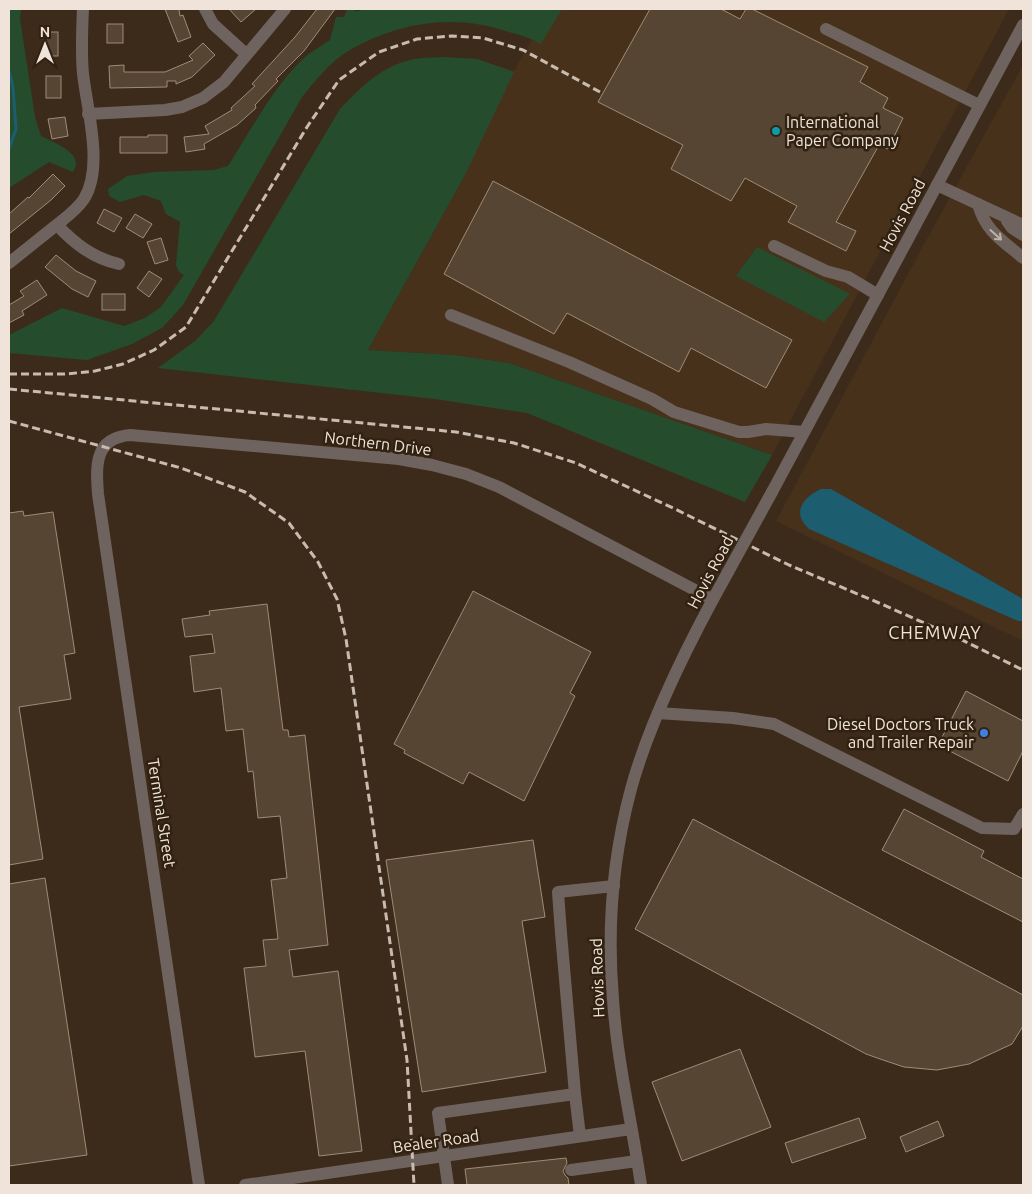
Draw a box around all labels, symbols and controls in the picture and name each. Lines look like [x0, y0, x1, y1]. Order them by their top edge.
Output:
north arrow [20, 20, 70, 70]
text: N [40, 24, 50, 40]
place label: International Paper Company [786, 113, 899, 149]
marker: International Paper Company [770, 125, 782, 137]
street label: Hovis Road [875, 176, 929, 254]
one-way arrow [989, 229, 1002, 240]
street label: Northern Drive [323, 427, 433, 459]
street label: Hovis Road [683, 533, 737, 611]
district label: CHEMWAY [888, 622, 982, 642]
place label: Diesel Doctors Truck and Trailer Repair [827, 715, 974, 751]
marker: Diesel Doctors Truck and Trailer Repair [978, 727, 990, 739]
street label: Terminal Street [144, 757, 180, 870]
street label: Hovis Road [587, 938, 607, 1018]
street label: Bealer Road [392, 1126, 480, 1156]

